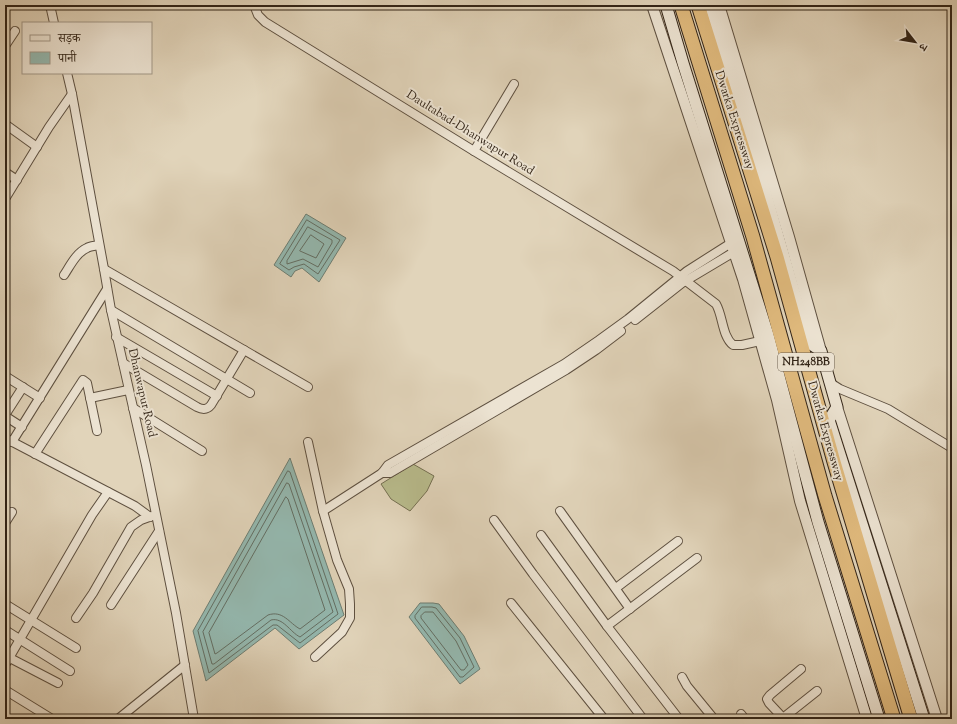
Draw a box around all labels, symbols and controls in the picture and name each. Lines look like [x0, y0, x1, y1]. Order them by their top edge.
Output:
legend [22, 22, 152, 74]
north arrow [895, 22, 935, 62]
text: सड़क [57, 30, 82, 48]
text: उ [914, 39, 932, 54]
text: पानी [57, 50, 77, 68]
street label: Dwarka Expressway [710, 68, 758, 172]
street label: Daultabad-Dhanwapur Road [402, 86, 538, 180]
street label: Dhanwapur Road [123, 347, 161, 439]
road number: NH248BB [778, 353, 834, 371]
street label: Dwarka Expressway [802, 379, 848, 483]

